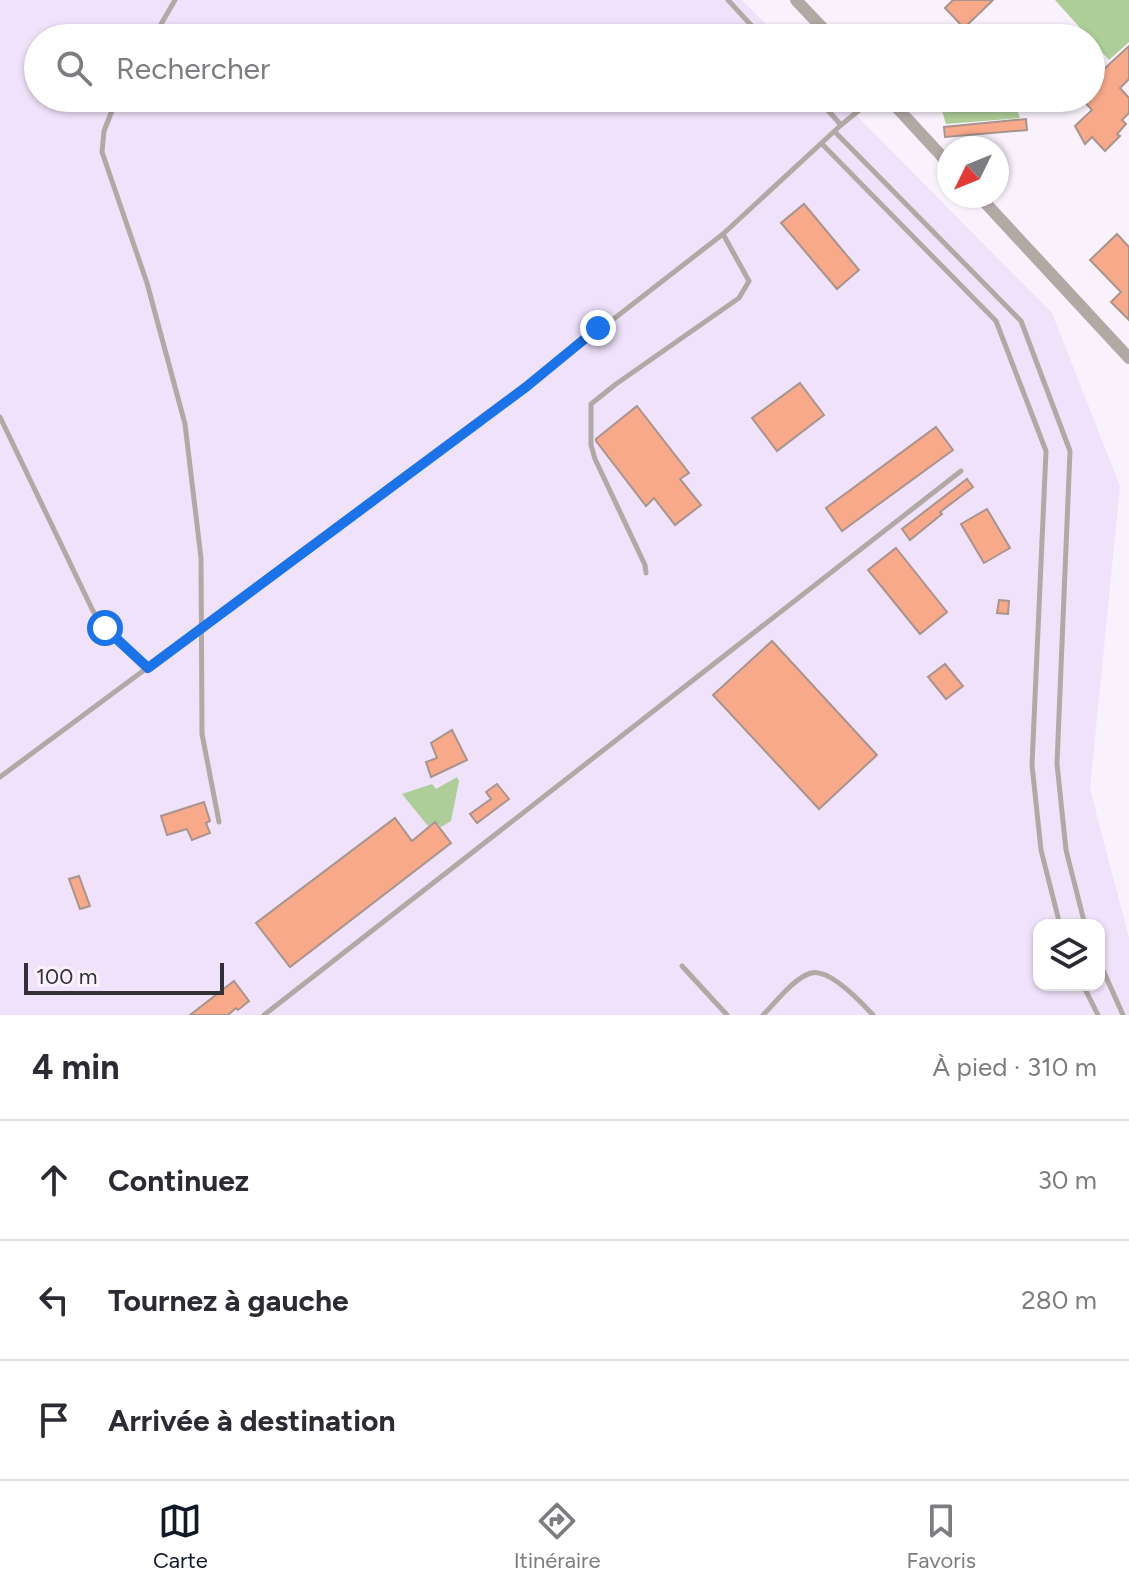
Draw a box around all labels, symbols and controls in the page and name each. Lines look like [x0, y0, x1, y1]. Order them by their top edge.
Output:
search box [24, 24, 1105, 112]
icon: search [52, 46, 96, 90]
text: Rechercher [116, 50, 270, 87]
north arrow [937, 136, 1009, 208]
route end [580, 310, 616, 346]
route start [87, 610, 123, 646]
map controls [1033, 919, 1105, 991]
button: layers [1033, 919, 1105, 991]
scale bar [24, 959, 224, 995]
text: 100 m [36, 963, 97, 990]
text: 4 min [32, 1047, 119, 1088]
text: À pied · 310 m [933, 1051, 1097, 1083]
icon: ahead [32, 1158, 76, 1202]
text: Continuez [108, 1162, 249, 1199]
text: 30 m [1038, 1164, 1097, 1196]
icon: left [32, 1278, 76, 1322]
text: Tournez à gauche [108, 1282, 349, 1319]
text: 280 m [1021, 1284, 1097, 1316]
icon: arrive [32, 1398, 76, 1442]
text: Arrivée à destination [108, 1402, 395, 1439]
tab: Carte [153, 1499, 208, 1574]
tab: Itinéraire [514, 1499, 601, 1574]
tab: Favoris [906, 1499, 976, 1574]

